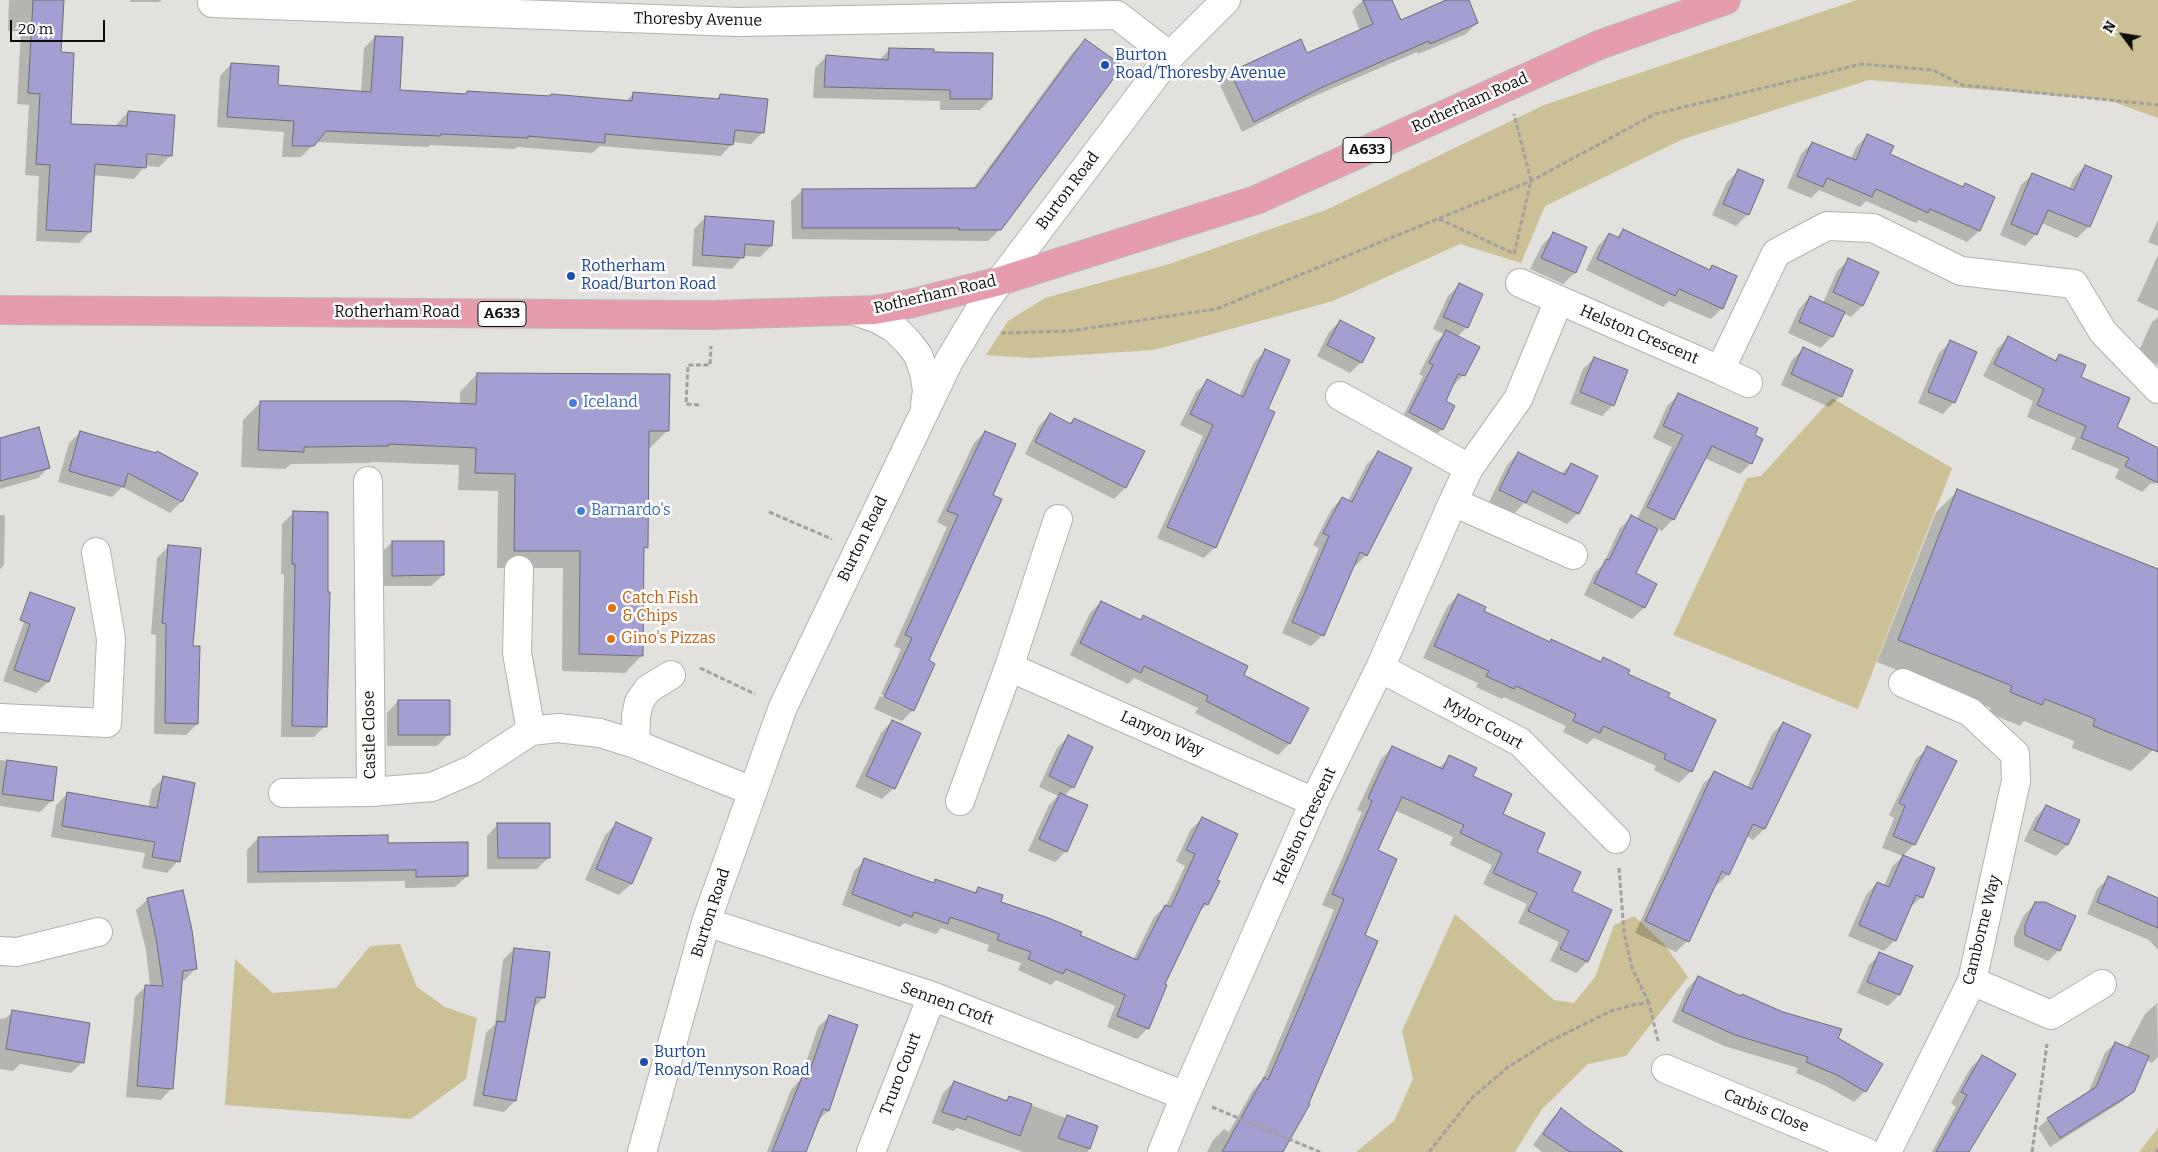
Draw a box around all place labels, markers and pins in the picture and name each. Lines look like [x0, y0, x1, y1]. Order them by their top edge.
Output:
place label: Burton Road/Thoresby Avenue [1115, 46, 1286, 84]
marker: Burton Road/Thoresby Avenue [1099, 59, 1111, 71]
place label: Rotherham Road/Burton Road [581, 257, 716, 295]
marker: Rotherham Road/Burton Road [565, 270, 577, 282]
place label: Iceland [583, 393, 638, 413]
marker: Iceland [567, 397, 579, 409]
place label: Barnardo's [591, 501, 671, 521]
marker: Barnardo's [575, 505, 587, 517]
place label: Catch Fish & Chips [622, 589, 698, 627]
marker: Catch Fish & Chips [606, 602, 618, 614]
place label: Gino's Pizzas [621, 629, 716, 649]
marker: Gino's Pizzas [605, 633, 617, 645]
place label: Burton Road/Tennyson Road [654, 1043, 810, 1081]
marker: Burton Road/Tennyson Road [638, 1056, 650, 1068]

